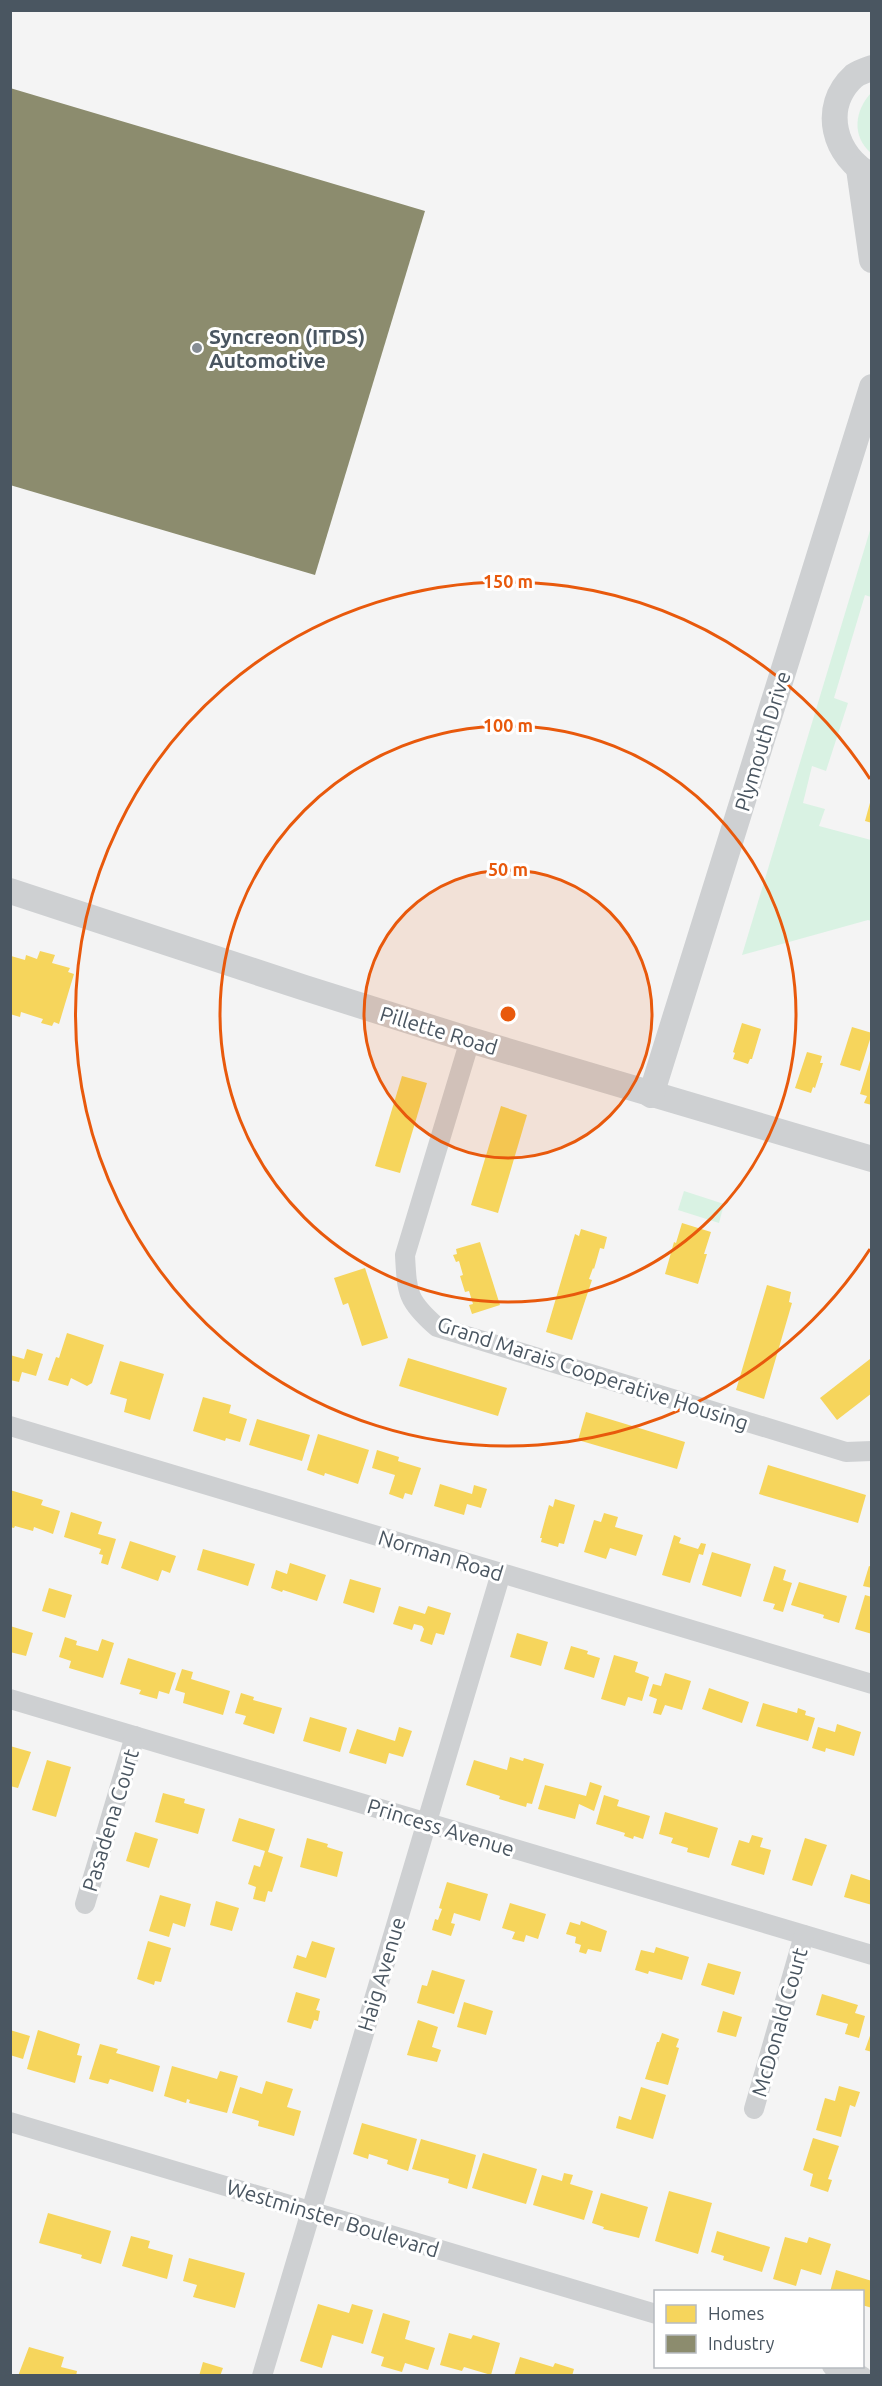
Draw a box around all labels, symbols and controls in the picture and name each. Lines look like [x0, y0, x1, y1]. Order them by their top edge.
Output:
place label: Syncreon (ITDS) Automotive [209, 324, 365, 372]
marker: Syncreon (ITDS) Automotive [190, 341, 204, 355]
text: 150 m [483, 571, 533, 591]
street label: Plymouth Drive [729, 668, 795, 814]
text: 100 m [483, 715, 533, 735]
text: 50 m [488, 859, 528, 879]
street label: Pillette Road [377, 1001, 501, 1059]
centre of rings [498, 1004, 518, 1024]
street label: Grand Marais Cooperative Housing [434, 1311, 752, 1435]
street label: Norman Road [376, 1525, 506, 1585]
street label: Pasadena Court [77, 1746, 143, 1894]
street label: Princess Avenue [364, 1793, 518, 1861]
street label: Haig Avenue [352, 1914, 410, 2034]
street label: McDonald Court [746, 1945, 812, 2099]
street label: Westminster Boulevard [224, 2174, 442, 2262]
legend [654, 2290, 864, 2368]
text: Homes [708, 2303, 765, 2323]
text: Industry [708, 2333, 775, 2353]

